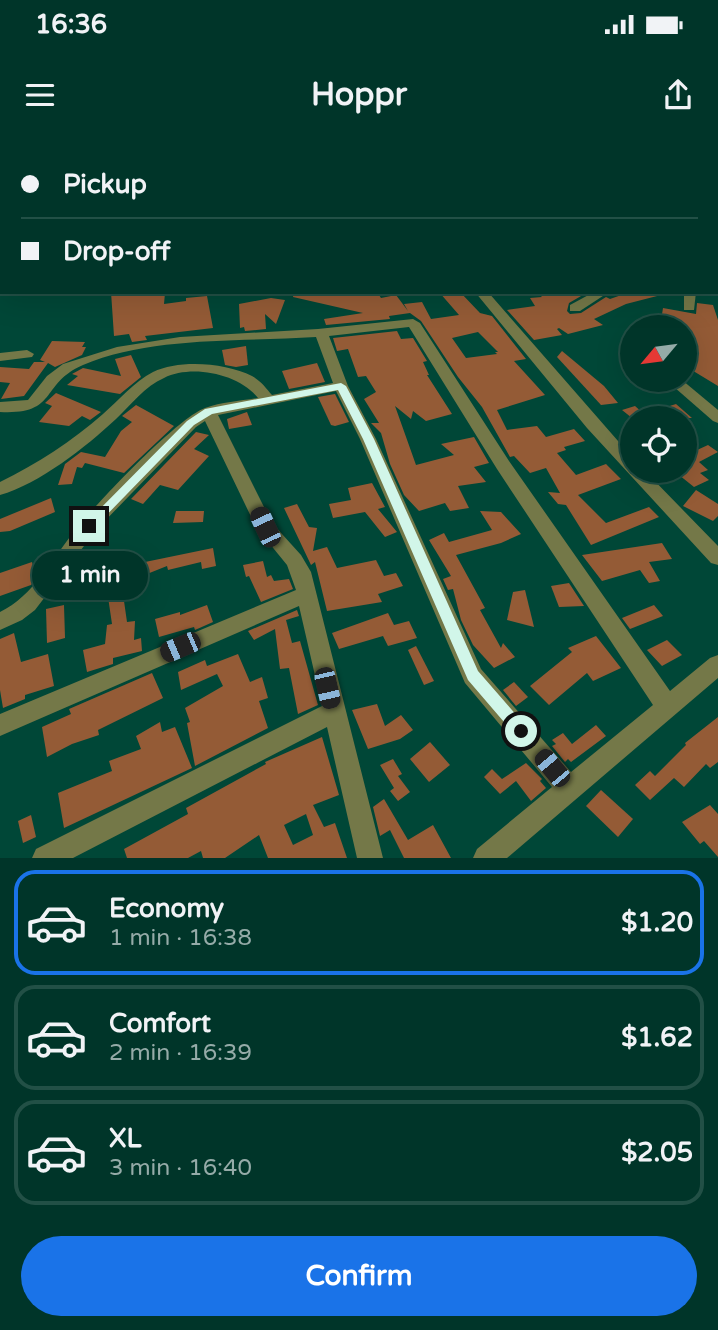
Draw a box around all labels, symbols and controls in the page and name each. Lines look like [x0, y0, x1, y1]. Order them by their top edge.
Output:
text: 16:36 [35, 9, 107, 40]
icon: menu [21, 76, 59, 114]
text: Hoppr [311, 76, 407, 114]
icon: share [659, 76, 697, 114]
text: Pickup [63, 169, 147, 200]
text: Drop-off [63, 236, 170, 267]
north arrow [620, 315, 696, 392]
map controls [620, 315, 697, 483]
button: locate [620, 406, 697, 483]
car [247, 504, 284, 550]
route end [73, 510, 105, 542]
callout: 1 min [31, 550, 147, 600]
text: 1 min [59, 561, 121, 589]
car [157, 629, 204, 665]
car [313, 665, 342, 711]
route start [505, 715, 537, 747]
car [531, 745, 574, 791]
icon: car [25, 891, 88, 954]
text: Economy [109, 893, 224, 924]
text: $1.20 [621, 907, 693, 938]
text: 1 min · 16:38 [109, 924, 252, 952]
icon: car [25, 1006, 88, 1069]
text: Comfort [109, 1008, 211, 1039]
text: $1.62 [621, 1022, 693, 1053]
text: 2 min · 16:39 [109, 1039, 252, 1067]
icon: car [25, 1121, 88, 1184]
text: XL [109, 1123, 141, 1154]
text: $2.05 [621, 1137, 693, 1168]
text: 3 min · 16:40 [109, 1154, 252, 1182]
button: Confirm [21, 1236, 697, 1316]

